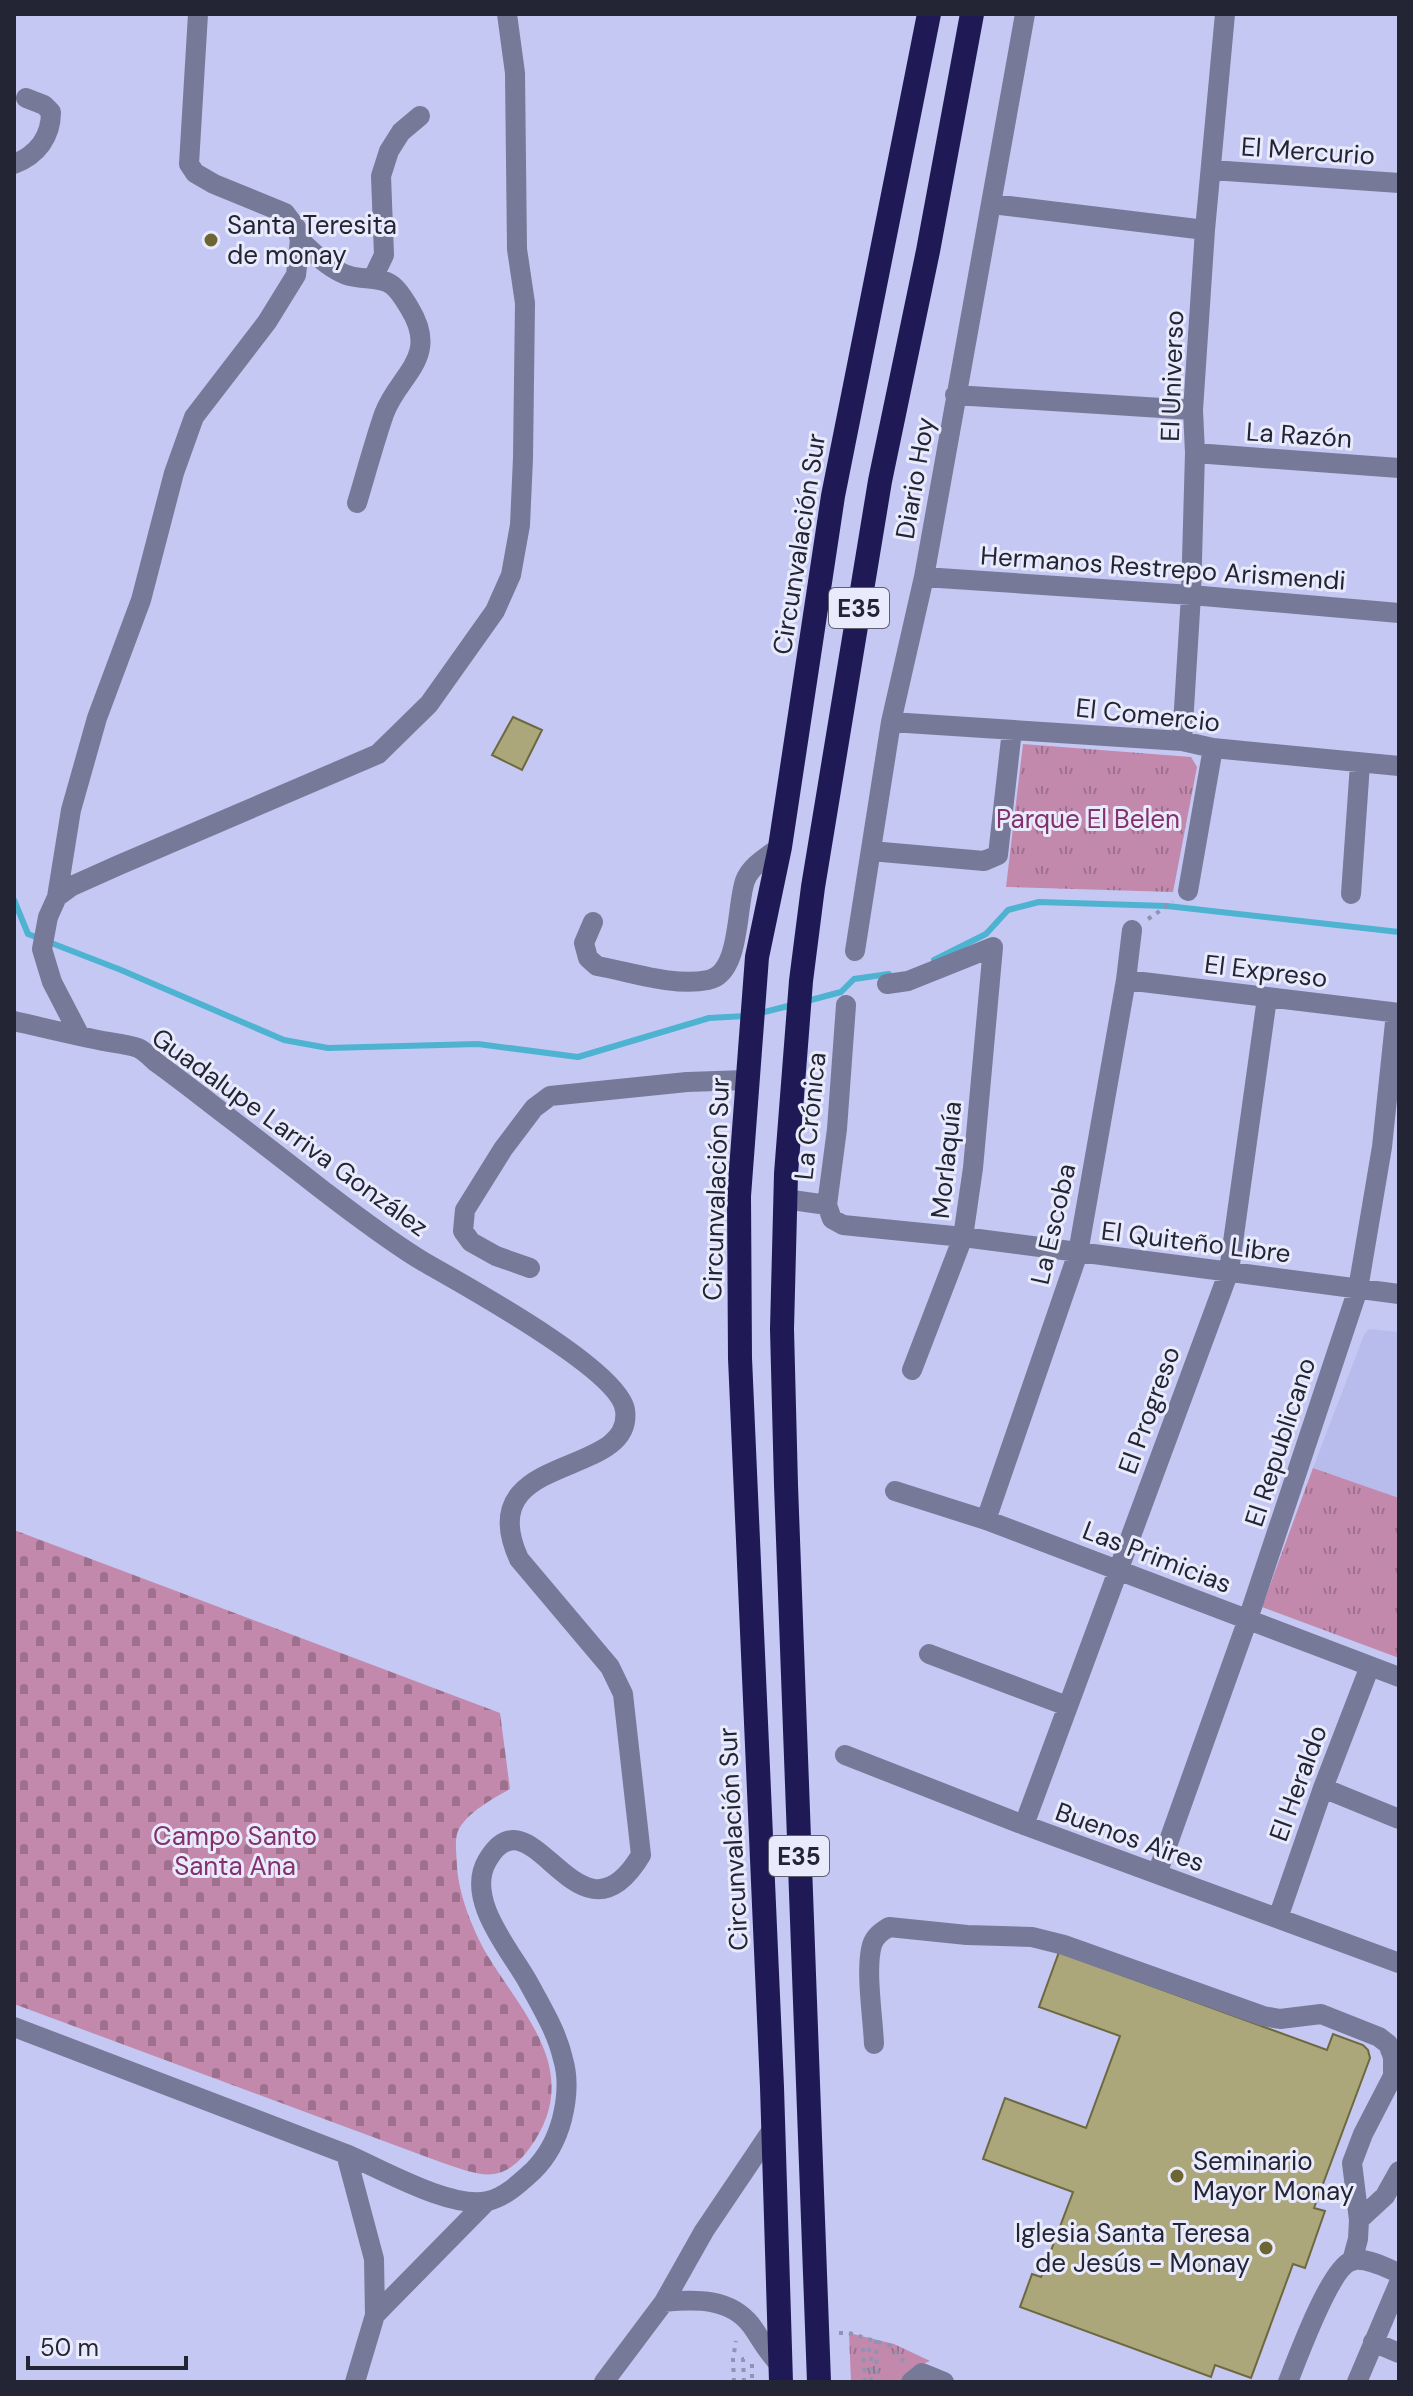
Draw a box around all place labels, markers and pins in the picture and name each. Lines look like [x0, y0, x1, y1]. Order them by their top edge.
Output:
place label: Santa Teresita de monay [227, 208, 397, 272]
marker: Santa Teresita de monay [202, 231, 220, 249]
place label: Seminario Mayor Monay [1193, 2144, 1354, 2208]
marker: Seminario Mayor Monay [1168, 2167, 1186, 2185]
place label: Iglesia Santa Teresa de Jesús - Monay [1015, 2216, 1250, 2280]
marker: Iglesia Santa Teresa de Jesús - Monay [1257, 2239, 1275, 2257]

